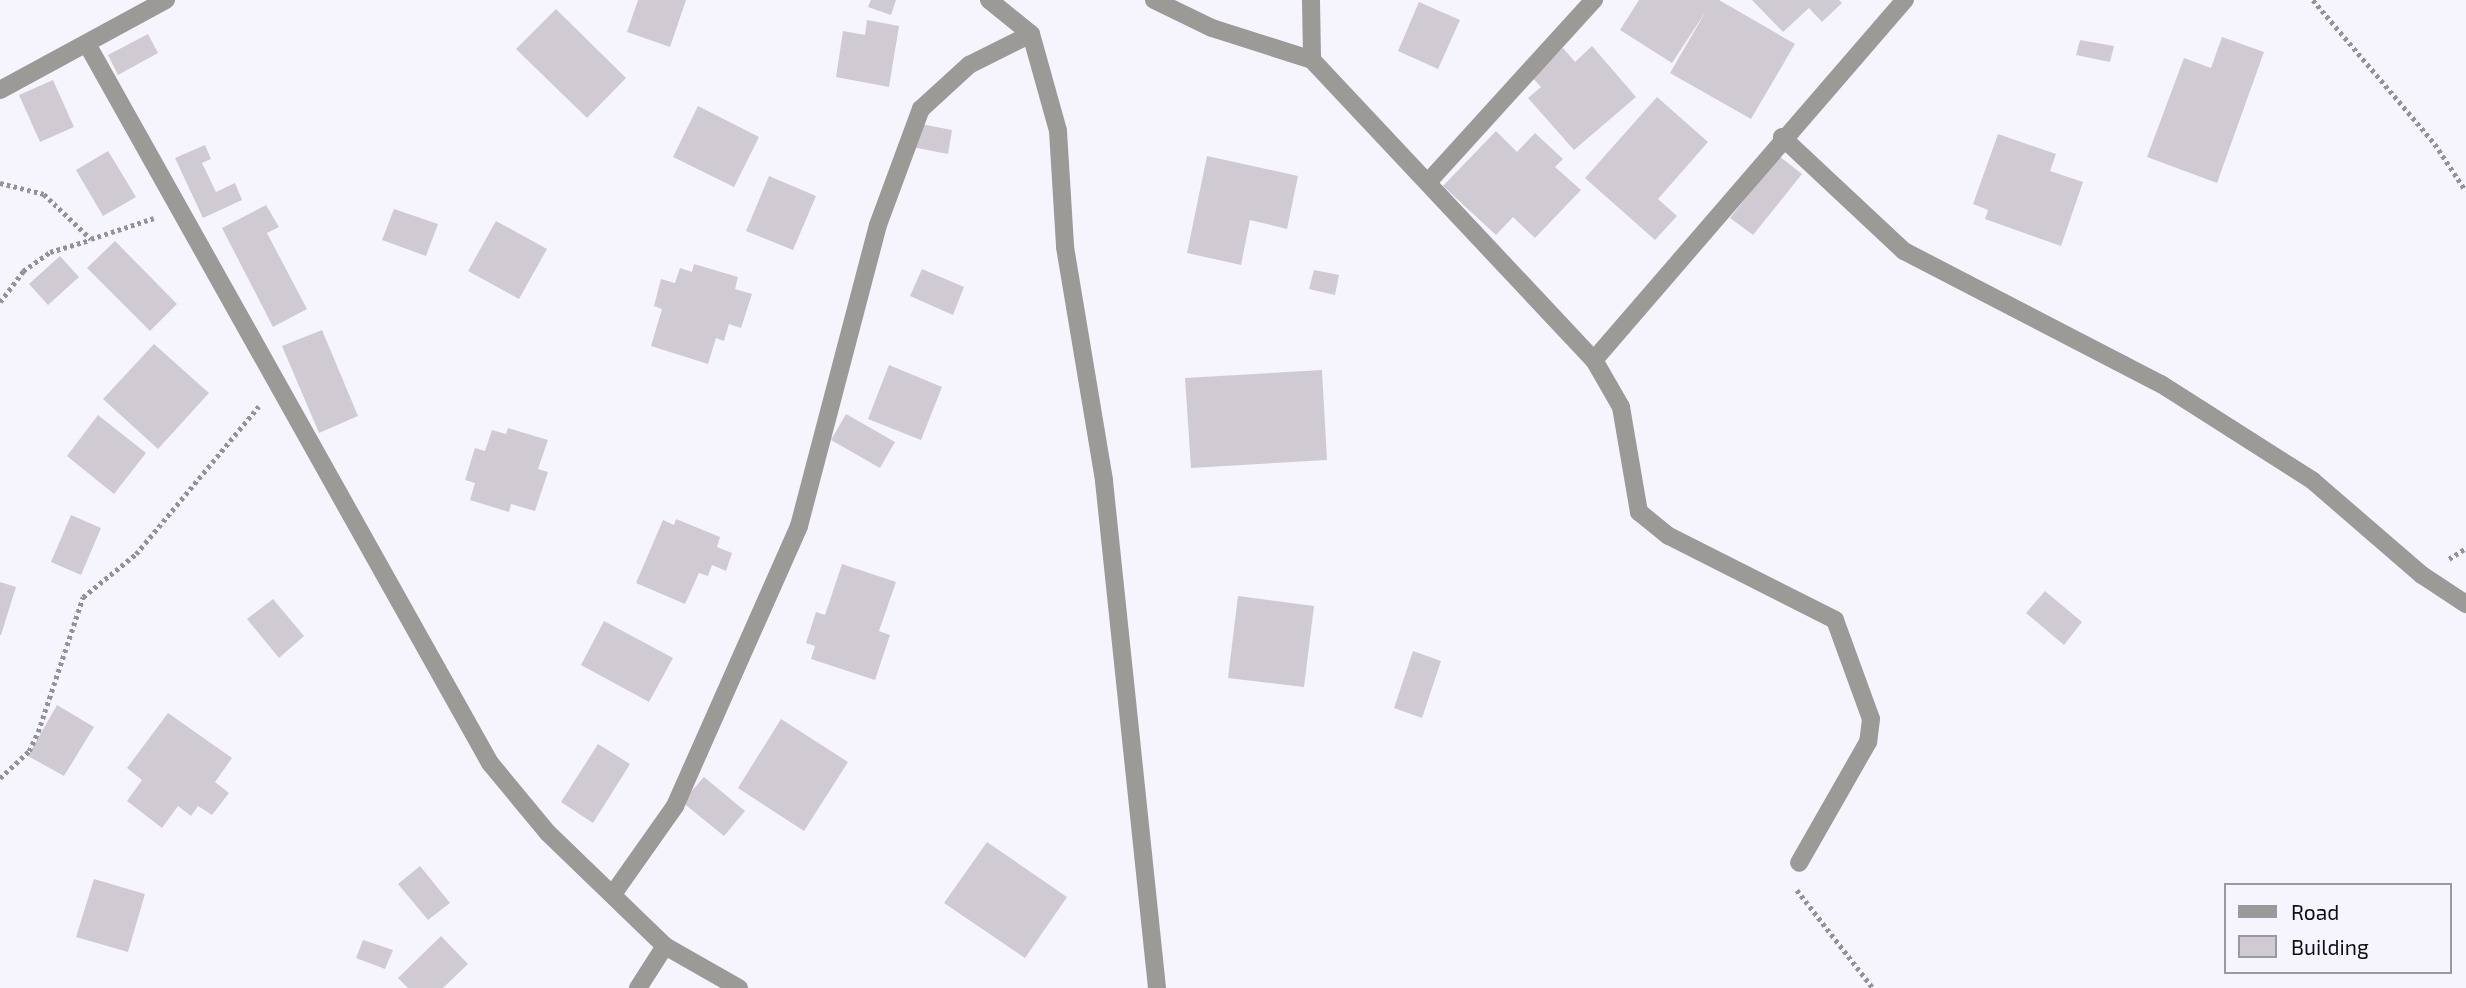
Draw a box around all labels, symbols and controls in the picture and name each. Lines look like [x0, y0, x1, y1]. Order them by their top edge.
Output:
legend [2224, 883, 2452, 974]
text: Road [2291, 899, 2339, 924]
text: Building [2291, 934, 2369, 959]

